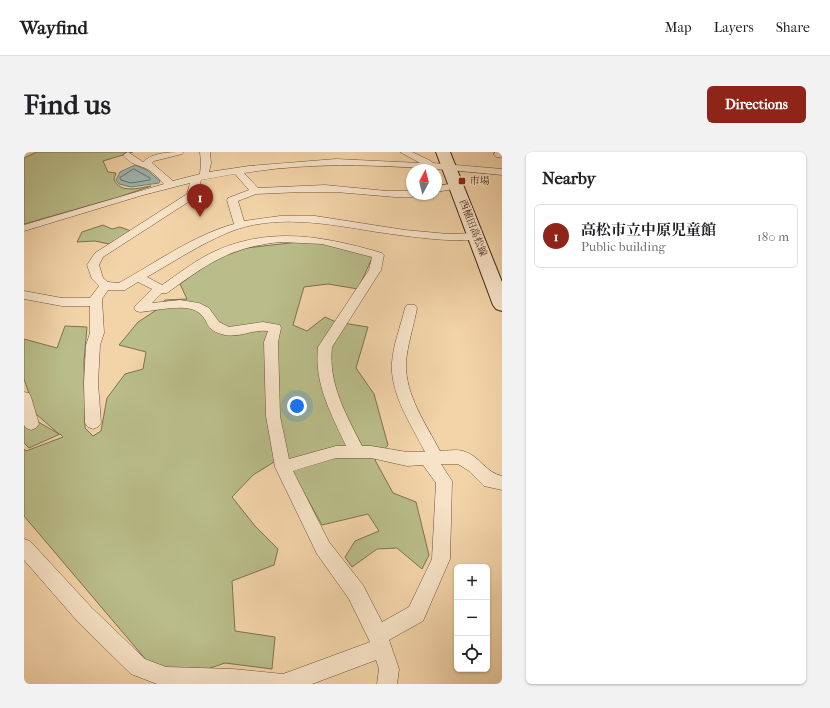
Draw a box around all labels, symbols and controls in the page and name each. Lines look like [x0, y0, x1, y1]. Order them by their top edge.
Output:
text: Wayfind [20, 17, 88, 39]
text: Map [665, 19, 692, 36]
text: Layers [714, 19, 754, 36]
text: Share [776, 19, 810, 36]
button: Directions [707, 86, 806, 123]
text: Find us [24, 88, 111, 121]
north arrow [406, 164, 442, 200]
text: Nearby [542, 168, 596, 188]
place label: 市場 [470, 175, 490, 187]
marker: 市場 [457, 176, 467, 186]
pin: 1 [187, 184, 213, 217]
street label: 西植田高松線 [457, 198, 489, 258]
text: 高松市立中原児童館 [581, 221, 716, 239]
text: 1 [554, 229, 558, 244]
text: 180 m [757, 229, 789, 244]
text: Public building [581, 239, 666, 254]
your location [287, 396, 307, 416]
map controls [454, 564, 490, 672]
button: + [454, 564, 490, 600]
button: − [454, 600, 490, 636]
button: locate [454, 636, 490, 672]

